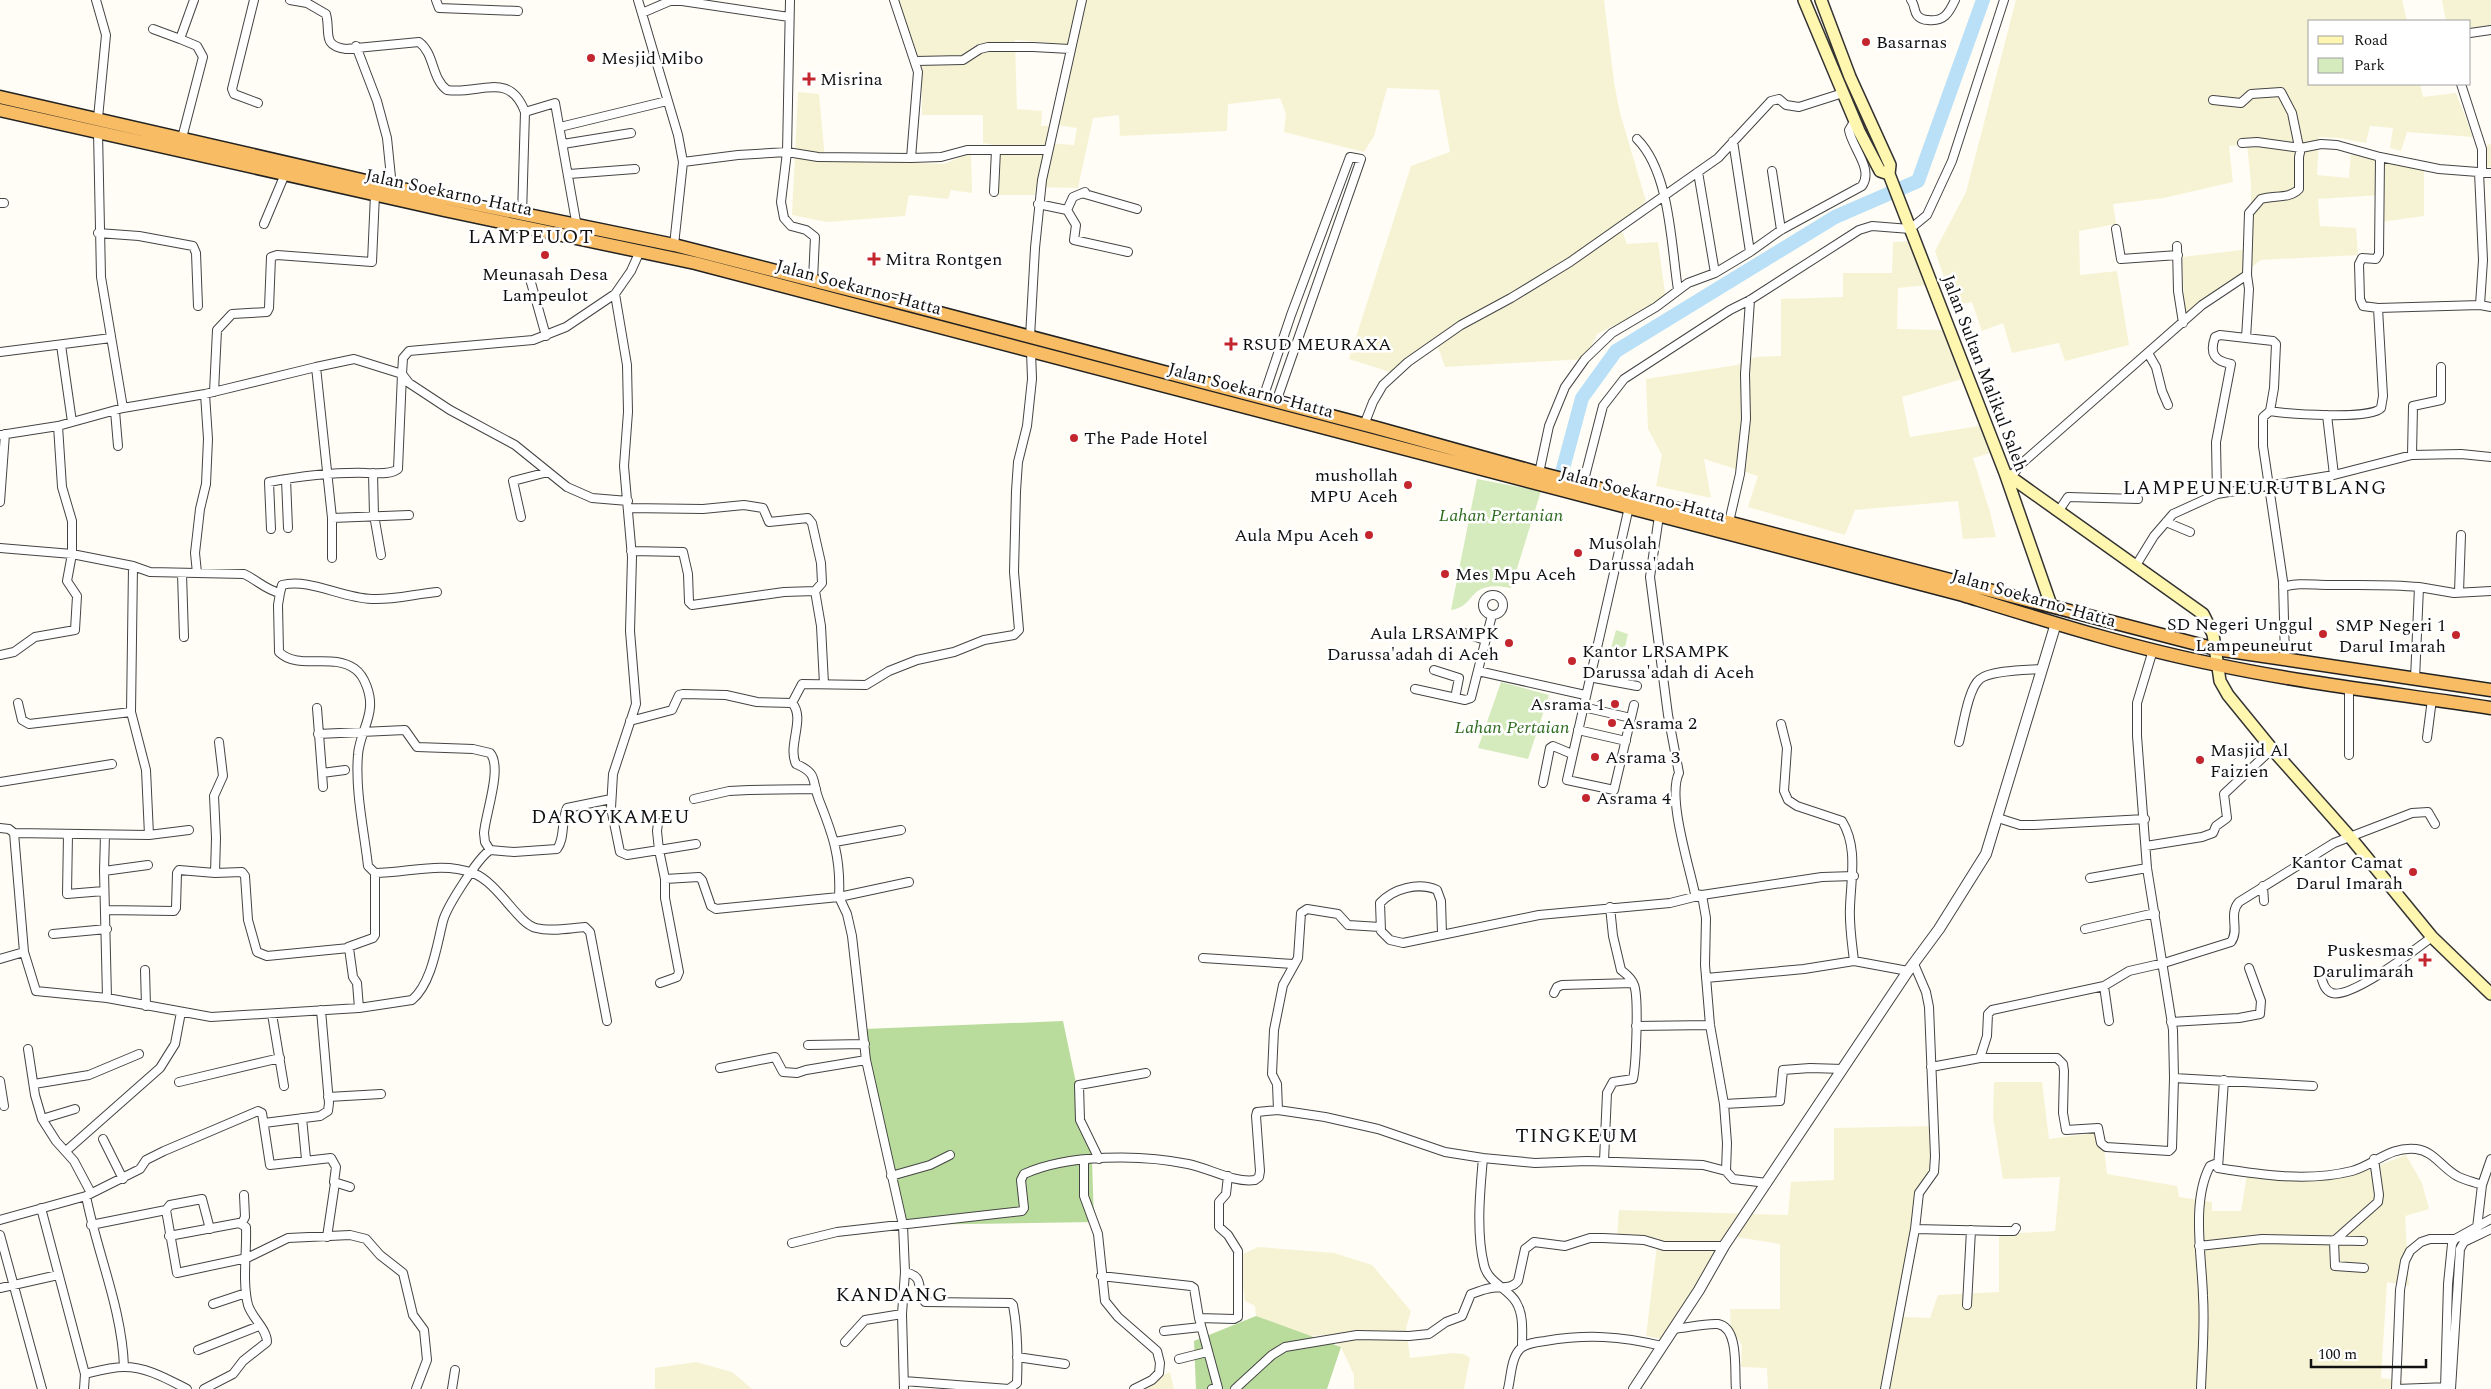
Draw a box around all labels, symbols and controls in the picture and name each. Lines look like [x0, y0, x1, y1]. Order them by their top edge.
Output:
legend [2308, 20, 2471, 85]
place label: Basarnas [1876, 29, 1947, 56]
text: Road [2354, 29, 2388, 52]
marker: Basarnas [1860, 36, 1872, 48]
place label: Mesjid Mibo [601, 45, 703, 72]
marker: Mesjid Mibo [585, 52, 597, 64]
text: Park [2354, 54, 2385, 77]
place label: Misrina [820, 66, 883, 93]
marker: Misrina [802, 72, 816, 86]
street label: Jalan Soekarno-Hatta [363, 162, 535, 223]
district label: LAMPEUOT [468, 222, 594, 252]
place label: Mitra Rontgen [885, 246, 1002, 273]
marker: Meunasah Desa Lampeulot [539, 249, 551, 261]
street label: Jalan Soekarno-Hatta [773, 252, 945, 323]
marker: Mitra Rontgen [867, 252, 881, 266]
place label: Meunasah Desa Lampeulot [482, 261, 608, 309]
street label: Jalan Sultan Malikul Saleh [1934, 271, 2035, 476]
place label: RSUD MEURAXA [1242, 331, 1392, 358]
marker: RSUD MEURAXA [1224, 337, 1238, 351]
street label: Jalan Soekarno-Hatta [1165, 355, 1337, 426]
place label: The Pade Hotel [1084, 425, 1208, 452]
marker: The Pade Hotel [1068, 432, 1080, 444]
street label: Jalan Soekarno-Hatta [1557, 459, 1729, 530]
place label: mushollah MPU Aceh [1309, 462, 1398, 510]
district label: LAMPEUNEURUTBLANG [2123, 473, 2387, 503]
marker: mushollah MPU Aceh [1402, 479, 1414, 491]
park label: Lahan Pertanian [1439, 502, 1564, 529]
place label: Aula Mpu Aceh [1234, 522, 1359, 549]
marker: Aula Mpu Aceh [1363, 529, 1375, 541]
place label: Musolah Darussa'adah [1588, 530, 1695, 578]
marker: Musolah Darussa'adah [1572, 547, 1584, 559]
place label: Mes Mpu Aceh [1455, 561, 1576, 588]
street label: Jalan Soekarno-Hatta [1948, 562, 2120, 635]
marker: Mes Mpu Aceh [1439, 568, 1451, 580]
place label: SD Negeri Unggul Lampeuneurut [2167, 611, 2313, 659]
place label: SMP Negeri 1 Darul Imarah [2335, 612, 2446, 660]
place label: Aula LRSAMPK Darussa'adah di Aceh [1327, 620, 1499, 668]
marker: SD Negeri Unggul Lampeuneurut [2317, 628, 2329, 640]
marker: SMP Negeri 1 Darul Imarah [2450, 629, 2462, 641]
marker: Aula LRSAMPK Darussa'adah di Aceh [1503, 637, 1515, 649]
place label: Kantor LRSAMPK Darussa'adah di Aceh [1582, 638, 1754, 686]
marker: Kantor LRSAMPK Darussa'adah di Aceh [1566, 655, 1578, 667]
place label: Asrama 1 [1530, 691, 1605, 718]
marker: Asrama 1 [1609, 698, 1621, 710]
place label: Asrama 2 [1622, 710, 1697, 737]
park label: Lahan Pertaian [1455, 714, 1570, 741]
marker: Asrama 2 [1606, 717, 1618, 729]
place label: Masjid Al Faizien [2210, 737, 2288, 785]
place label: Asrama 3 [1605, 744, 1680, 771]
marker: Asrama 3 [1589, 751, 1601, 763]
marker: Masjid Al Faizien [2194, 754, 2206, 766]
place label: Asrama 4 [1596, 785, 1671, 812]
marker: Asrama 4 [1580, 792, 1592, 804]
district label: DAROYKAMEU [531, 802, 691, 832]
place label: Kantor Camat Darul Imarah [2291, 849, 2403, 897]
marker: Kantor Camat Darul Imarah [2407, 866, 2419, 878]
place label: Puskesmas Darulimarah [2312, 937, 2414, 985]
marker: Puskesmas Darulimarah [2418, 953, 2432, 967]
district label: TINGKEUM [1515, 1121, 1639, 1151]
district label: KANDANG [836, 1280, 948, 1310]
scale bar [2311, 1336, 2426, 1368]
text: 100 m [2318, 1343, 2357, 1366]

